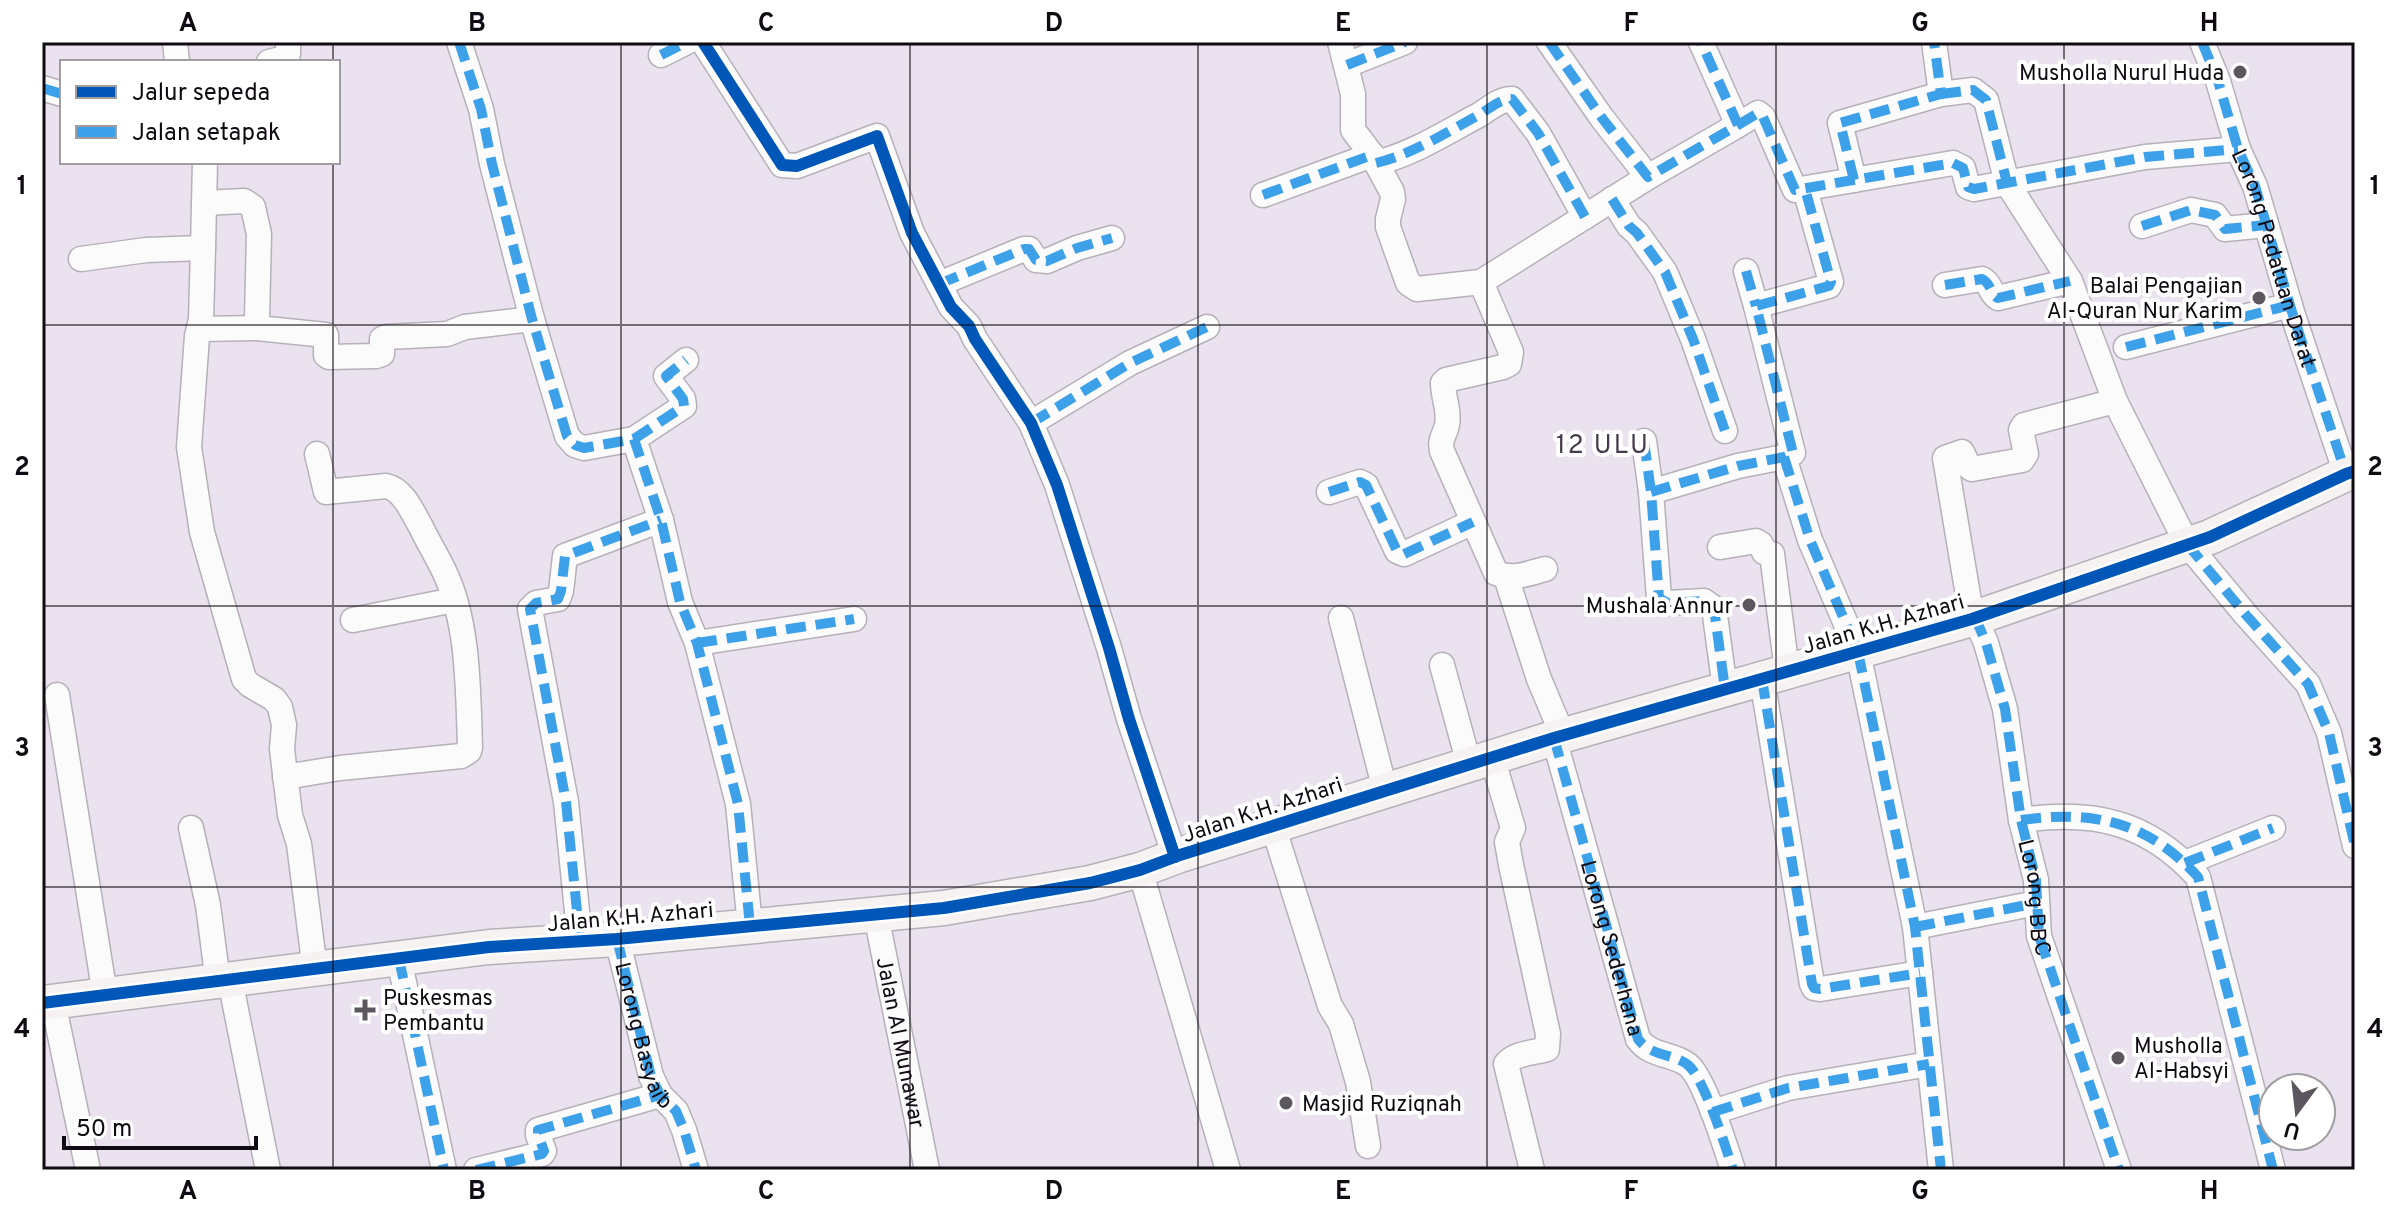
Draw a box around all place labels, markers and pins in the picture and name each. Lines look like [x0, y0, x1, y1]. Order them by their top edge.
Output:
place label: Musholla Nurul Huda [2019, 61, 2224, 88]
marker: Musholla Nurul Huda [2231, 63, 2249, 81]
place label: Balai Pengajian Al-Quran Nur Karim [2047, 274, 2243, 326]
marker: Balai Pengajian Al-Quran Nur Karim [2250, 289, 2268, 307]
place label: Mushala Annur [1586, 594, 1733, 621]
marker: Mushala Annur [1740, 596, 1758, 614]
place label: Puskesmas Pembantu [383, 986, 493, 1038]
marker: Puskesmas Pembantu [354, 999, 376, 1021]
place label: Musholla Al-Habsyi [2134, 1034, 2229, 1086]
marker: Musholla Al-Habsyi [2109, 1049, 2127, 1067]
place label: Masjid Ruziqnah [1302, 1092, 1462, 1119]
marker: Masjid Ruziqnah [1277, 1094, 1295, 1112]

